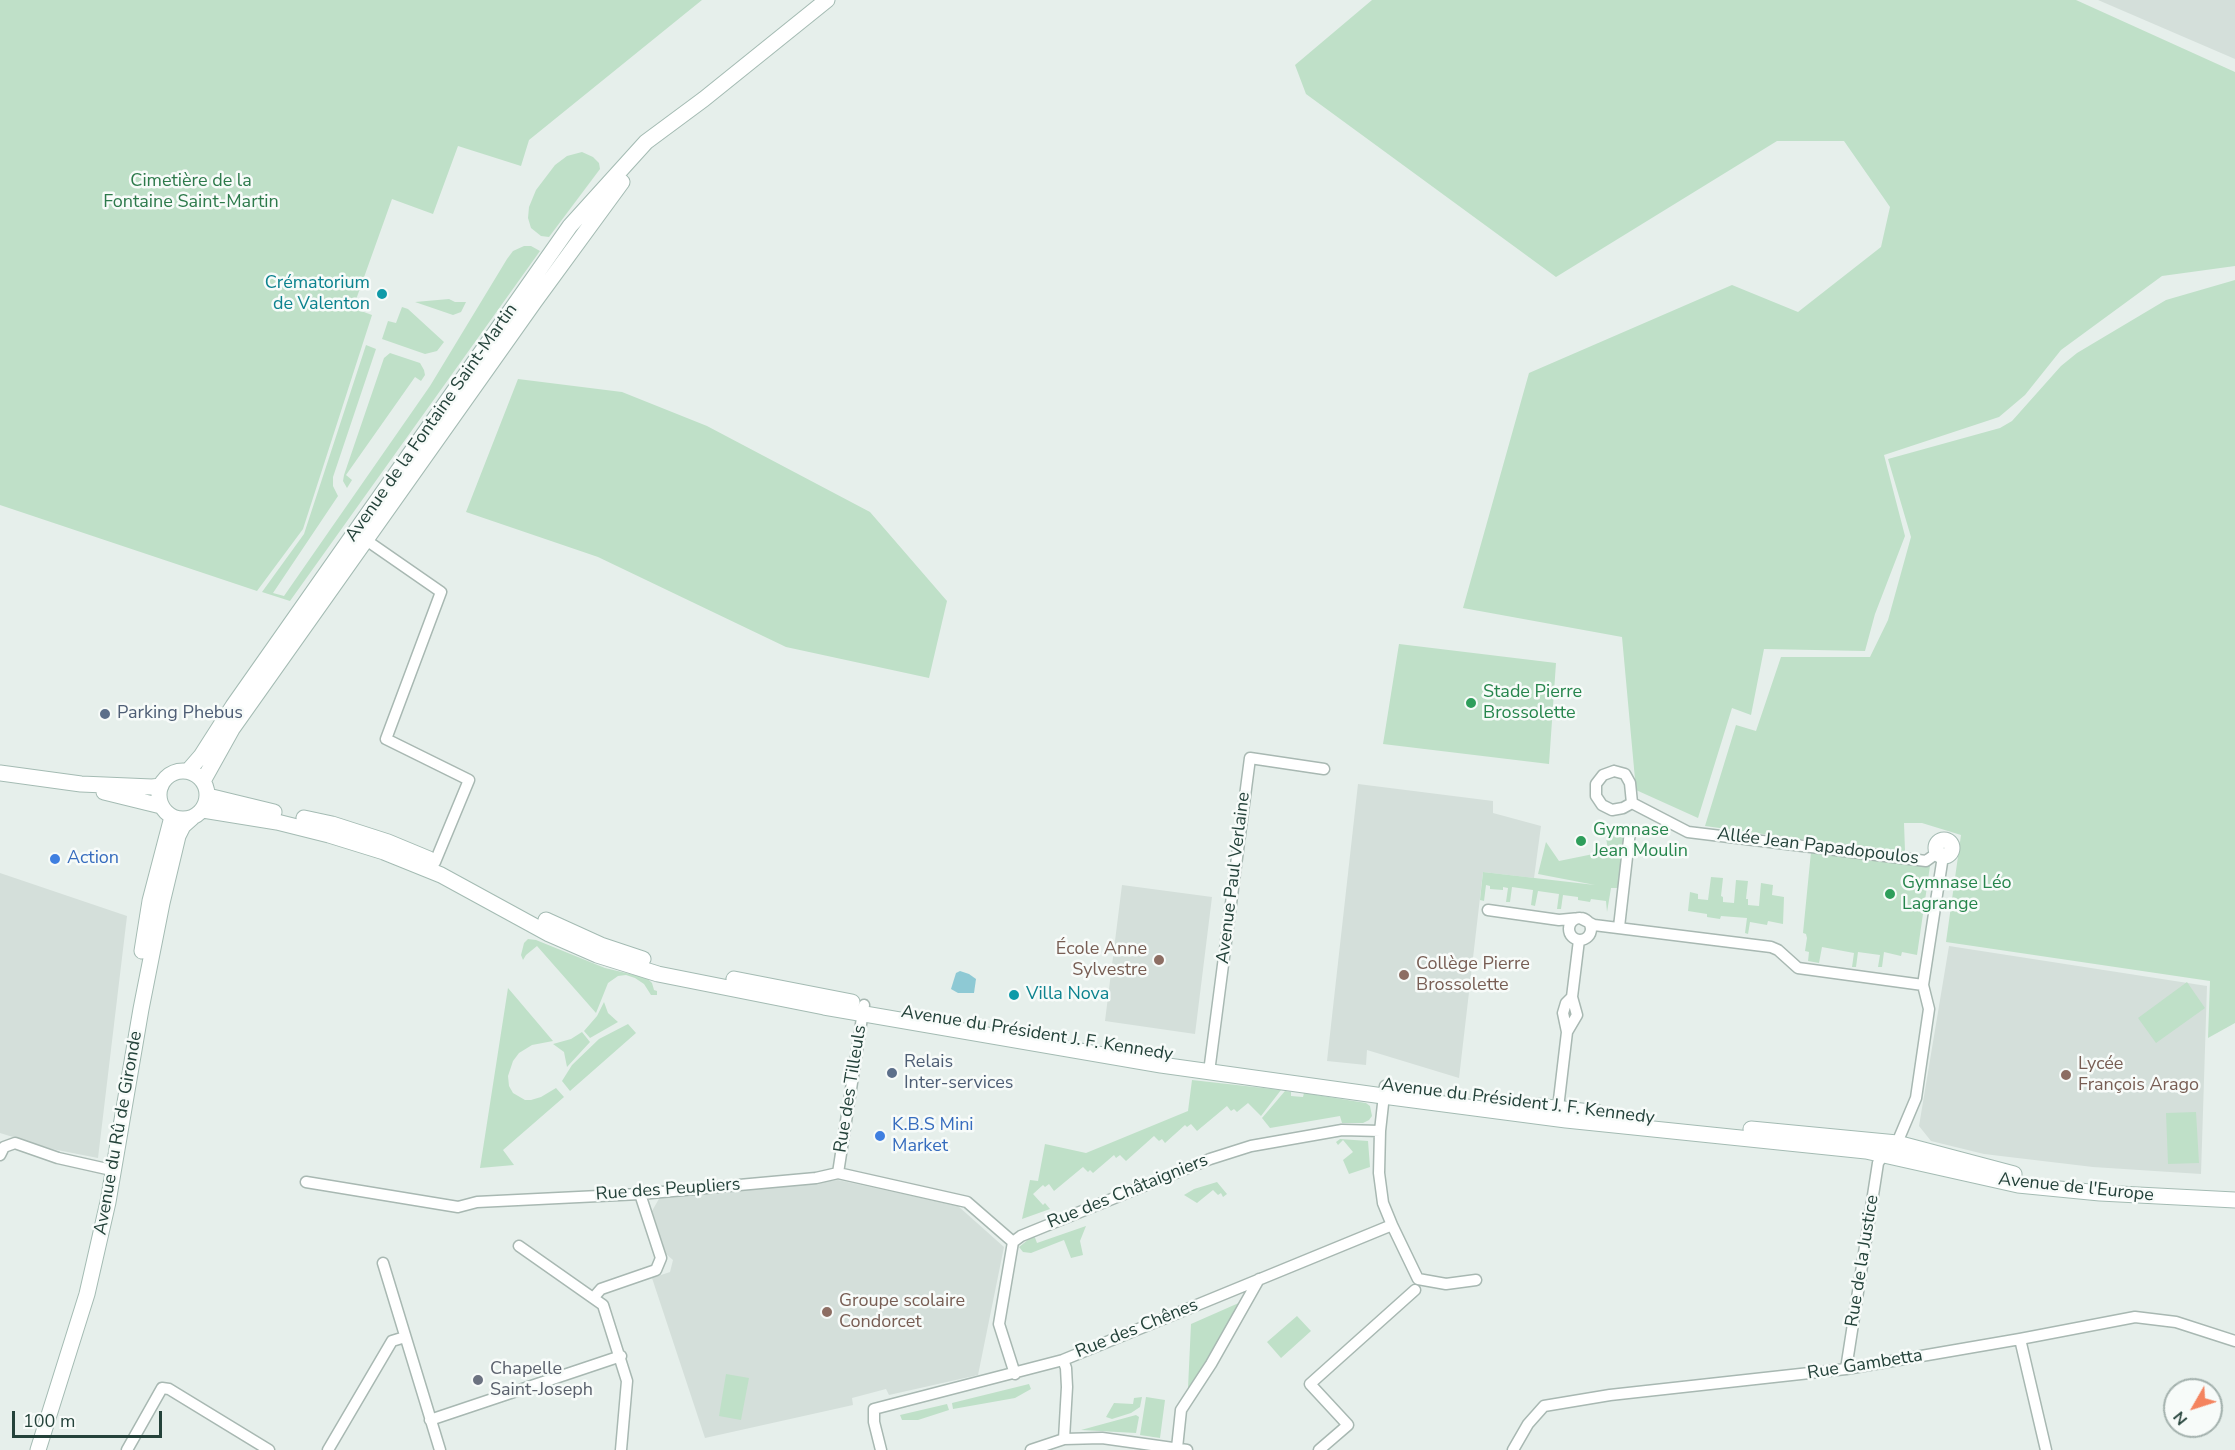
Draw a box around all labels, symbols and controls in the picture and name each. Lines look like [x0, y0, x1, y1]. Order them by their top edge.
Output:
park label: Cimetière de la Fontaine Saint-Martin [103, 171, 279, 213]
place label: Crématorium de Valenton [265, 273, 370, 316]
marker: Crématorium de Valenton [375, 287, 389, 301]
street label: Avenue de la Fontaine Saint-Martin [341, 300, 523, 546]
place label: Stade Pierre Brossolette [1483, 682, 1582, 724]
marker: Stade Pierre Brossolette [1464, 696, 1478, 710]
place label: Parking Phebus [117, 703, 243, 725]
marker: Parking Phebus [98, 707, 112, 721]
street label: Avenue Paul Verlaine [1213, 791, 1255, 965]
place label: Gymnase Jean Moulin [1593, 820, 1688, 862]
street label: Allée Jean Papadopoulos [1716, 824, 1920, 870]
marker: Gymnase Jean Moulin [1574, 834, 1588, 848]
place label: Action [67, 848, 119, 870]
marker: Action [48, 852, 62, 866]
place label: Gymnase Léo Lagrange [1902, 873, 2012, 916]
marker: Gymnase Léo Lagrange [1883, 887, 1897, 901]
place label: École Anne Sylvestre [1056, 939, 1147, 982]
marker: École Anne Sylvestre [1152, 953, 1166, 967]
place label: Collège Pierre Brossolette [1416, 954, 1530, 996]
marker: Collège Pierre Brossolette [1397, 968, 1411, 982]
place label: Villa Nova [1026, 984, 1109, 1006]
marker: Villa Nova [1007, 988, 1021, 1002]
street label: Avenue du Président J. F. Kennedy [899, 1002, 1175, 1066]
street label: Rue des Tilleuls [830, 1024, 872, 1154]
street label: Avenue du Rû de Gironde [90, 1029, 148, 1237]
place label: Relais Inter-services [904, 1052, 1013, 1094]
place label: Lycée François Arago [2078, 1054, 2199, 1096]
marker: Relais Inter-services [885, 1066, 899, 1080]
marker: Lycée François Arago [2059, 1068, 2073, 1082]
street label: Avenue du Président J. F. Kennedy [1380, 1075, 1656, 1129]
place label: K.B.S Mini Market [892, 1115, 974, 1158]
marker: K.B.S Mini Market [873, 1129, 887, 1143]
street label: Rue des Châtaigniers [1045, 1150, 1211, 1234]
street label: Avenue de l'Europe [1997, 1169, 2155, 1207]
street label: Rue des Peupliers [595, 1174, 741, 1206]
street label: Rue de la Justice [1842, 1194, 1884, 1328]
place label: Groupe scolaire Condorcet [839, 1291, 965, 1334]
street label: Rue des Chênes [1073, 1295, 1201, 1363]
marker: Groupe scolaire Condorcet [820, 1305, 834, 1319]
street label: Rue Gambetta [1806, 1345, 1924, 1385]
place label: Chapelle Saint-Joseph [490, 1359, 593, 1402]
marker: Chapelle Saint-Joseph [471, 1373, 485, 1387]
north arrow [2163, 1378, 2223, 1438]
scale bar [15, 1399, 165, 1437]
text: N [2168, 1406, 2193, 1430]
text: 100 m [23, 1409, 75, 1433]

